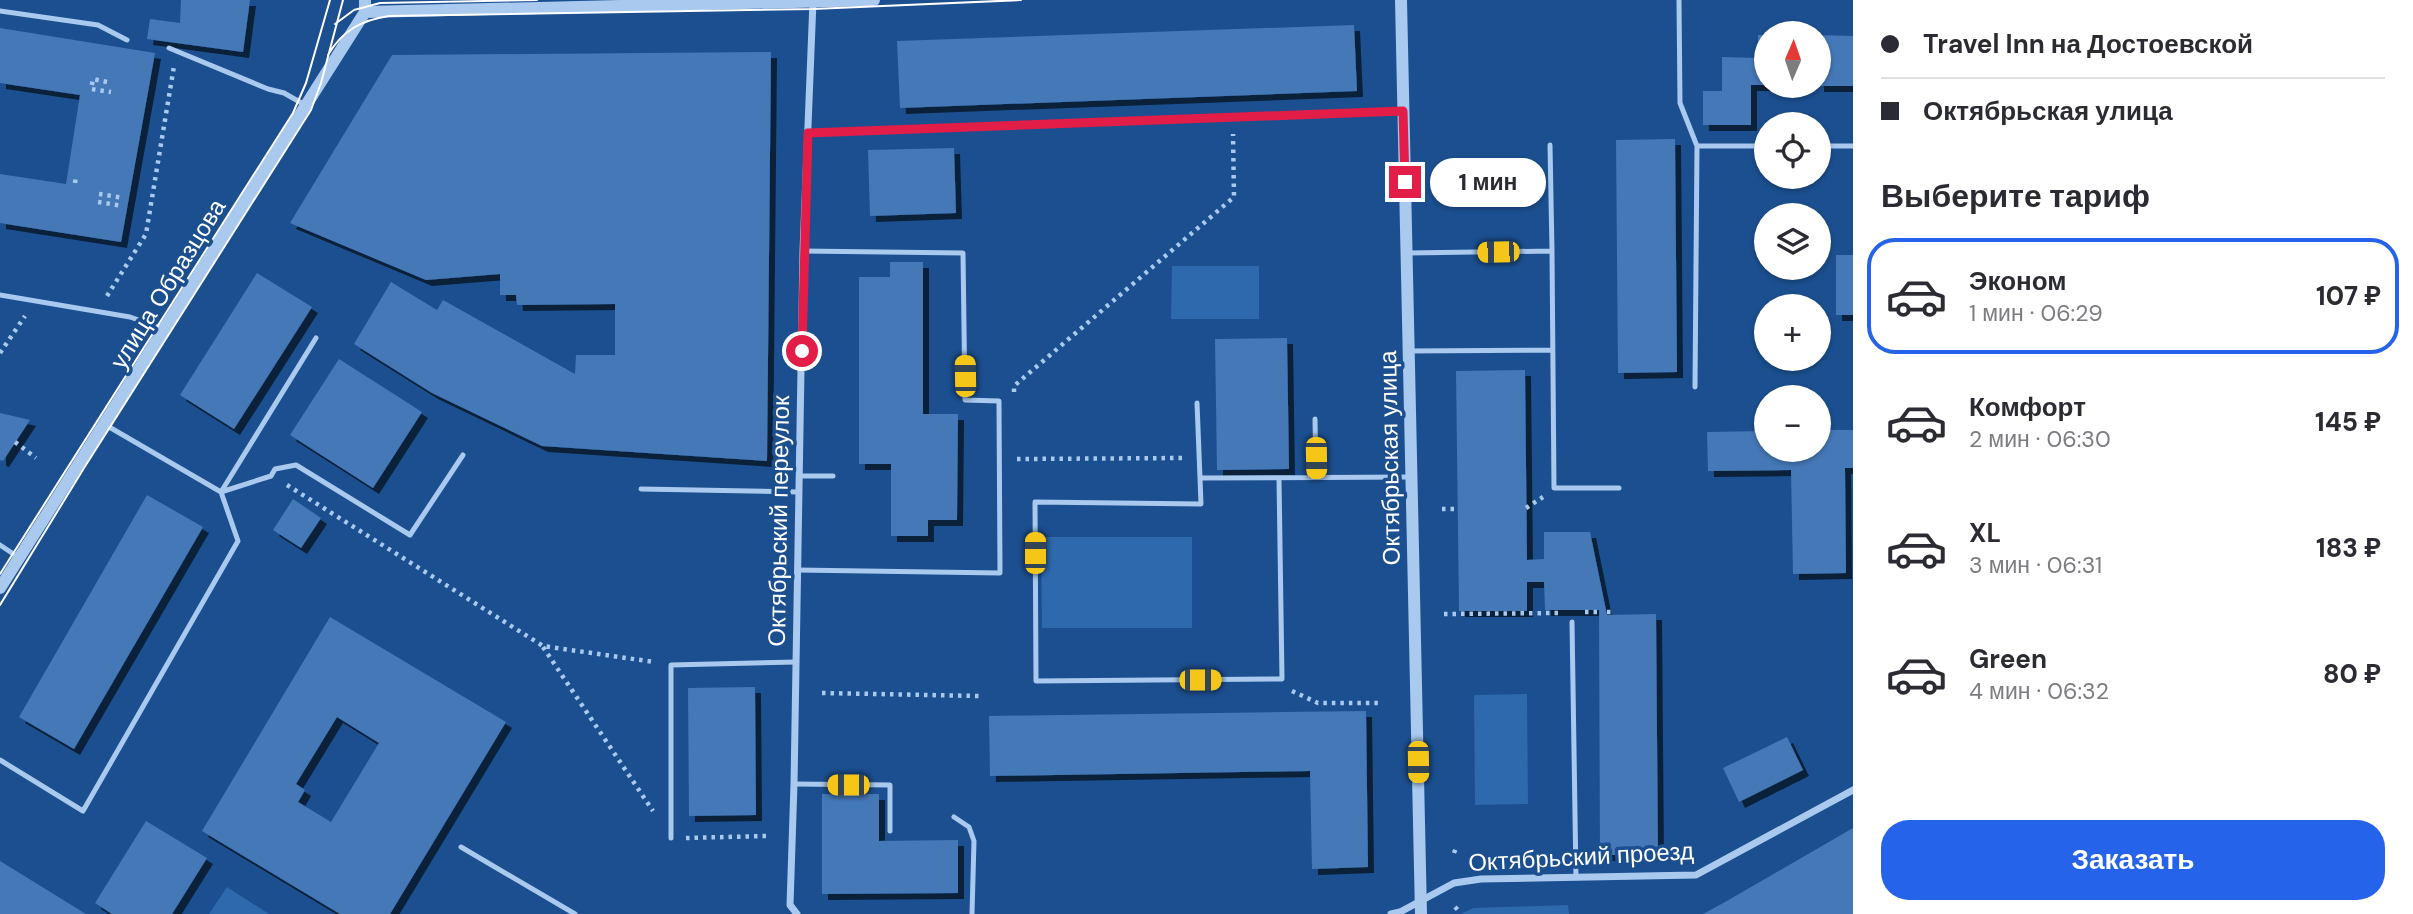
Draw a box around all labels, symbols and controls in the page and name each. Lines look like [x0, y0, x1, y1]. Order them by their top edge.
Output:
north arrow [1754, 21, 1830, 98]
map controls [1754, 21, 1831, 462]
text: Travel Inn на Достоевской [1923, 27, 2253, 61]
text: Октябрьская улица [1923, 94, 2173, 128]
button: locate [1754, 112, 1831, 189]
callout: 1 мин [1430, 158, 1545, 206]
route end [1389, 166, 1421, 198]
text: 1 мин [1459, 167, 1517, 197]
text: Выберите тариф [1881, 175, 2150, 217]
street label: улица Образцова [103, 192, 233, 375]
button: layers [1754, 203, 1831, 280]
car [1477, 241, 1520, 263]
text: Эконом [1969, 264, 2067, 298]
icon: car [1885, 265, 1948, 328]
text: 107 ₽ [2316, 279, 2381, 313]
button: + [1754, 294, 1831, 371]
text: 1 мин · 06:29 [1969, 298, 2103, 328]
route start [786, 335, 818, 367]
street label: Октябрьская улица [1372, 350, 1407, 566]
car [955, 355, 976, 397]
button: − [1754, 385, 1831, 462]
text: Комфорт [1969, 390, 2086, 424]
icon: car [1885, 391, 1948, 454]
street label: Октябрьский переулок [761, 395, 796, 647]
text: 145 ₽ [2315, 405, 2381, 439]
text: 2 мин · 06:30 [1969, 424, 2111, 454]
car [1306, 437, 1327, 479]
text: XL [1969, 516, 2001, 550]
icon: car [1885, 517, 1948, 580]
text: 183 ₽ [2316, 531, 2381, 565]
car [1025, 532, 1046, 574]
text: 3 мин · 06:31 [1969, 550, 2102, 580]
text: Green [1969, 642, 2047, 676]
icon: car [1885, 643, 1948, 706]
text: 80 ₽ [2323, 657, 2381, 691]
car [1180, 670, 1222, 691]
text: 4 мин · 06:32 [1969, 676, 2109, 706]
car [1408, 741, 1429, 783]
car [828, 775, 870, 796]
button: Заказать [1881, 820, 2385, 900]
street label: Октябрьский проезд [1467, 835, 1694, 878]

